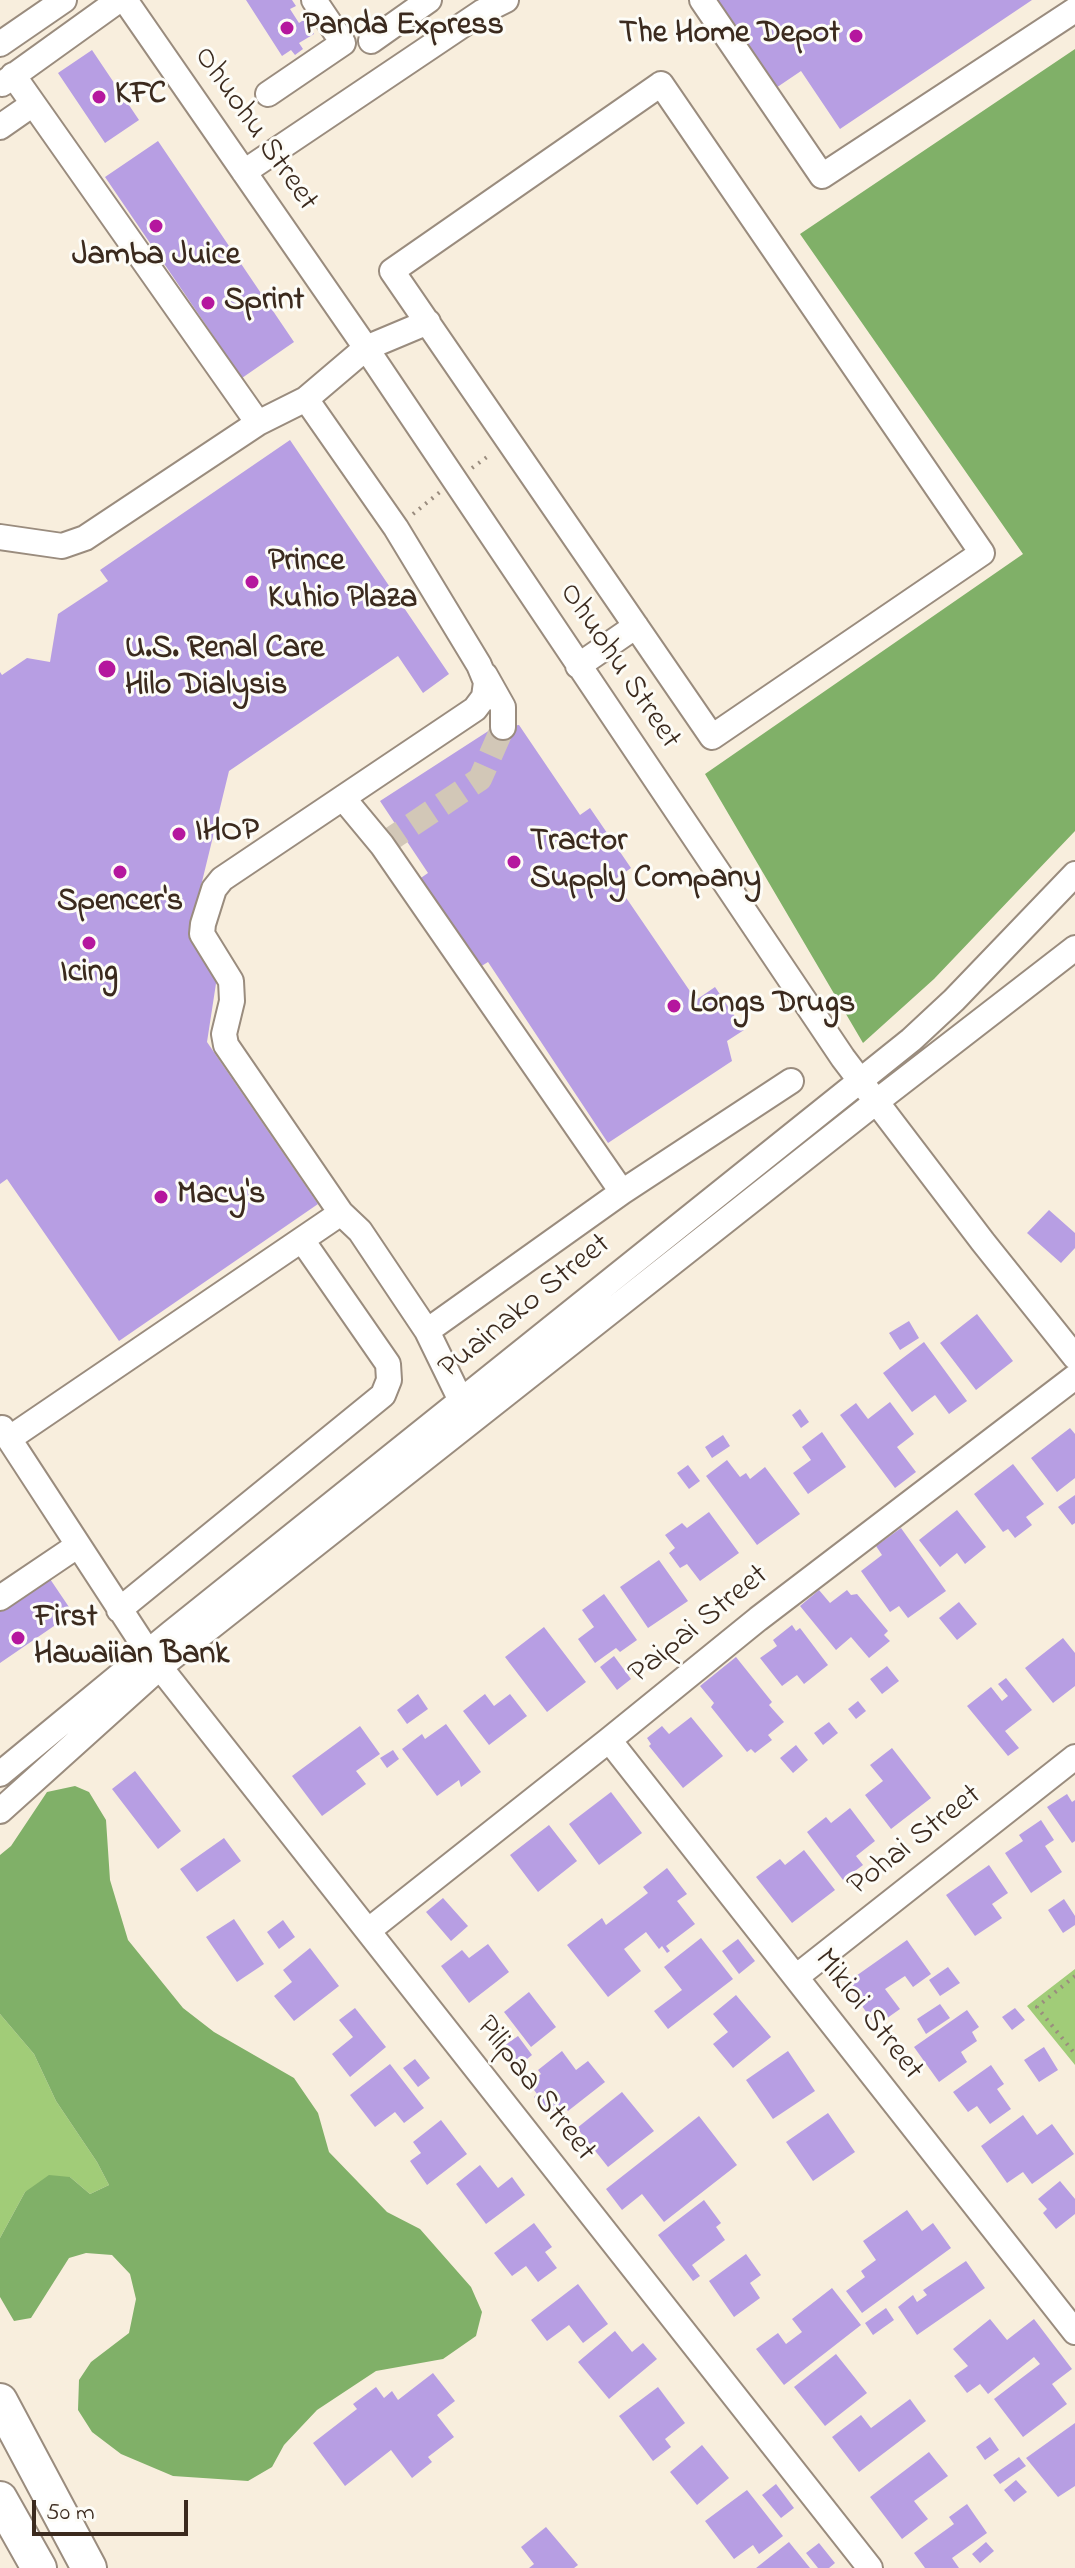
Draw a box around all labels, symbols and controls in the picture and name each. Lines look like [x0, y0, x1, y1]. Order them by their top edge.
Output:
place label: Panda Express [303, 9, 504, 47]
place label: The Home Depot [619, 17, 840, 55]
marker: Panda Express [278, 19, 296, 37]
marker: The Home Depot [847, 27, 865, 45]
street label: Ohuohu Street [183, 40, 325, 220]
place label: KFC [115, 78, 166, 116]
marker: KFC [90, 88, 108, 106]
marker: Jamba Juice [147, 217, 165, 235]
place label: Jamba Juice [72, 239, 240, 277]
place label: Sprint [224, 284, 304, 322]
marker: Sprint [199, 294, 217, 312]
place label: Prince Kuhio Plaza [268, 545, 417, 620]
marker: Prince Kuhio Plaza [243, 573, 261, 591]
street label: Ohuohu Street [548, 577, 688, 757]
place label: U.S. Renal Care Hilo Dialysis [125, 632, 324, 707]
marker: U.S. Renal Care Hilo Dialysis [96, 658, 118, 680]
place label: IHOP [195, 815, 259, 853]
marker: IHOP [170, 825, 188, 843]
place label: Tractor Supply Company [530, 825, 761, 900]
marker: Tractor Supply Company [505, 853, 523, 871]
marker: Spencer's [111, 863, 129, 881]
place label: Spencer's [57, 885, 183, 923]
marker: Icing [80, 934, 98, 952]
place label: Icing [60, 956, 118, 994]
place label: Longs Drugs [690, 987, 855, 1025]
marker: Longs Drugs [665, 997, 683, 1015]
place label: Macy's [177, 1178, 265, 1216]
marker: Macy's [152, 1188, 170, 1206]
street label: Puainako Street [432, 1227, 620, 1389]
street label: Paipai Street [622, 1558, 778, 1694]
place label: First Hawaiian Bank [34, 1601, 229, 1676]
marker: First Hawaiian Bank [9, 1629, 27, 1647]
street label: Pohai Street [841, 1778, 991, 1906]
street label: Mikioi Street [804, 1943, 930, 2089]
street label: Pilipaa Street [465, 2010, 603, 2170]
scale bar [36, 2484, 192, 2534]
text: 50 m [46, 2496, 95, 2531]

